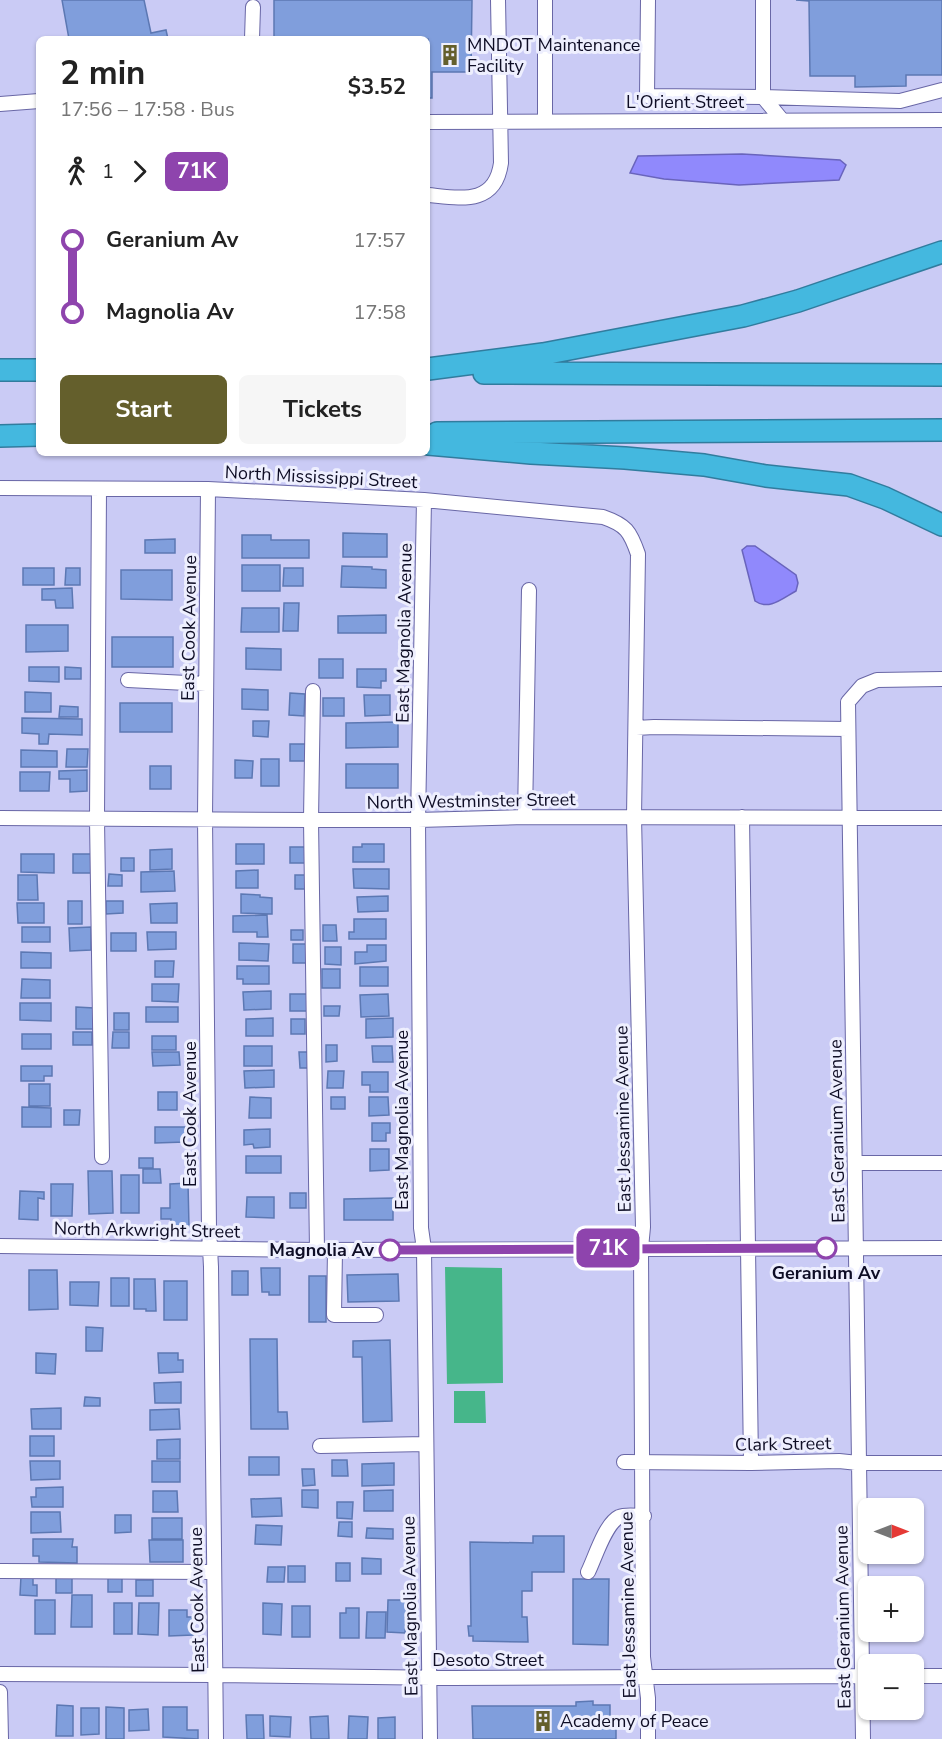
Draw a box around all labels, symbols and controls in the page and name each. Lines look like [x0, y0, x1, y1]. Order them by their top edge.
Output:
place label: MNDOT Maintenance Facility [467, 33, 640, 78]
building icon: MNDOT Maintenance Facility [438, 43, 462, 67]
text: 2 min [60, 51, 145, 96]
text: $3.52 [348, 72, 406, 102]
street label: L'Orient Street [626, 90, 745, 114]
text: 17:56 – 17:58 · Bus [60, 96, 235, 123]
icon: walk [60, 155, 93, 188]
icon: forward [123, 155, 156, 188]
text: 71K [177, 157, 216, 185]
text: 1 [102, 158, 114, 185]
text: Geranium Av [106, 225, 238, 255]
text: 17:57 [353, 227, 406, 254]
text: Magnolia Av [106, 297, 234, 327]
text: 17:58 [353, 299, 406, 326]
button: Start [60, 375, 227, 444]
button: Tickets [239, 375, 406, 444]
street label: North Mississippi Street [224, 460, 419, 494]
street label: East Magnolia Avenue [390, 543, 418, 723]
street label: East Cook Avenue [176, 555, 202, 701]
street label: North Westminster Street [366, 787, 576, 815]
street label: East Jessamine Avenue [609, 1025, 637, 1213]
street label: East Magnolia Avenue [390, 1030, 414, 1210]
street label: East Geranium Avenue [823, 1039, 851, 1223]
street label: East Cook Avenue [178, 1041, 202, 1187]
street label: North Arkwright Street [54, 1216, 241, 1244]
line badge: 71K [574, 1228, 642, 1268]
text: 71K [588, 1234, 628, 1262]
marker: Geranium Av [815, 1237, 837, 1259]
place label: Magnolia Av [269, 1238, 375, 1262]
marker: Magnolia Av [379, 1239, 401, 1261]
place label: Geranium Av [772, 1261, 881, 1285]
street label: Clark Street [735, 1431, 832, 1457]
north arrow [858, 1498, 924, 1564]
map controls [858, 1498, 924, 1720]
street label: East Jessamine Avenue [614, 1511, 642, 1699]
street label: East Magnolia Avenue [396, 1516, 424, 1696]
street label: East Geranium Avenue [829, 1525, 857, 1709]
street label: East Cook Avenue [184, 1527, 210, 1673]
button: + [858, 1576, 924, 1642]
street label: Desoto Street [432, 1648, 544, 1672]
button: − [858, 1654, 924, 1720]
building icon: Academy of Peace [531, 1709, 555, 1733]
place label: Academy of Peace [560, 1709, 708, 1733]

